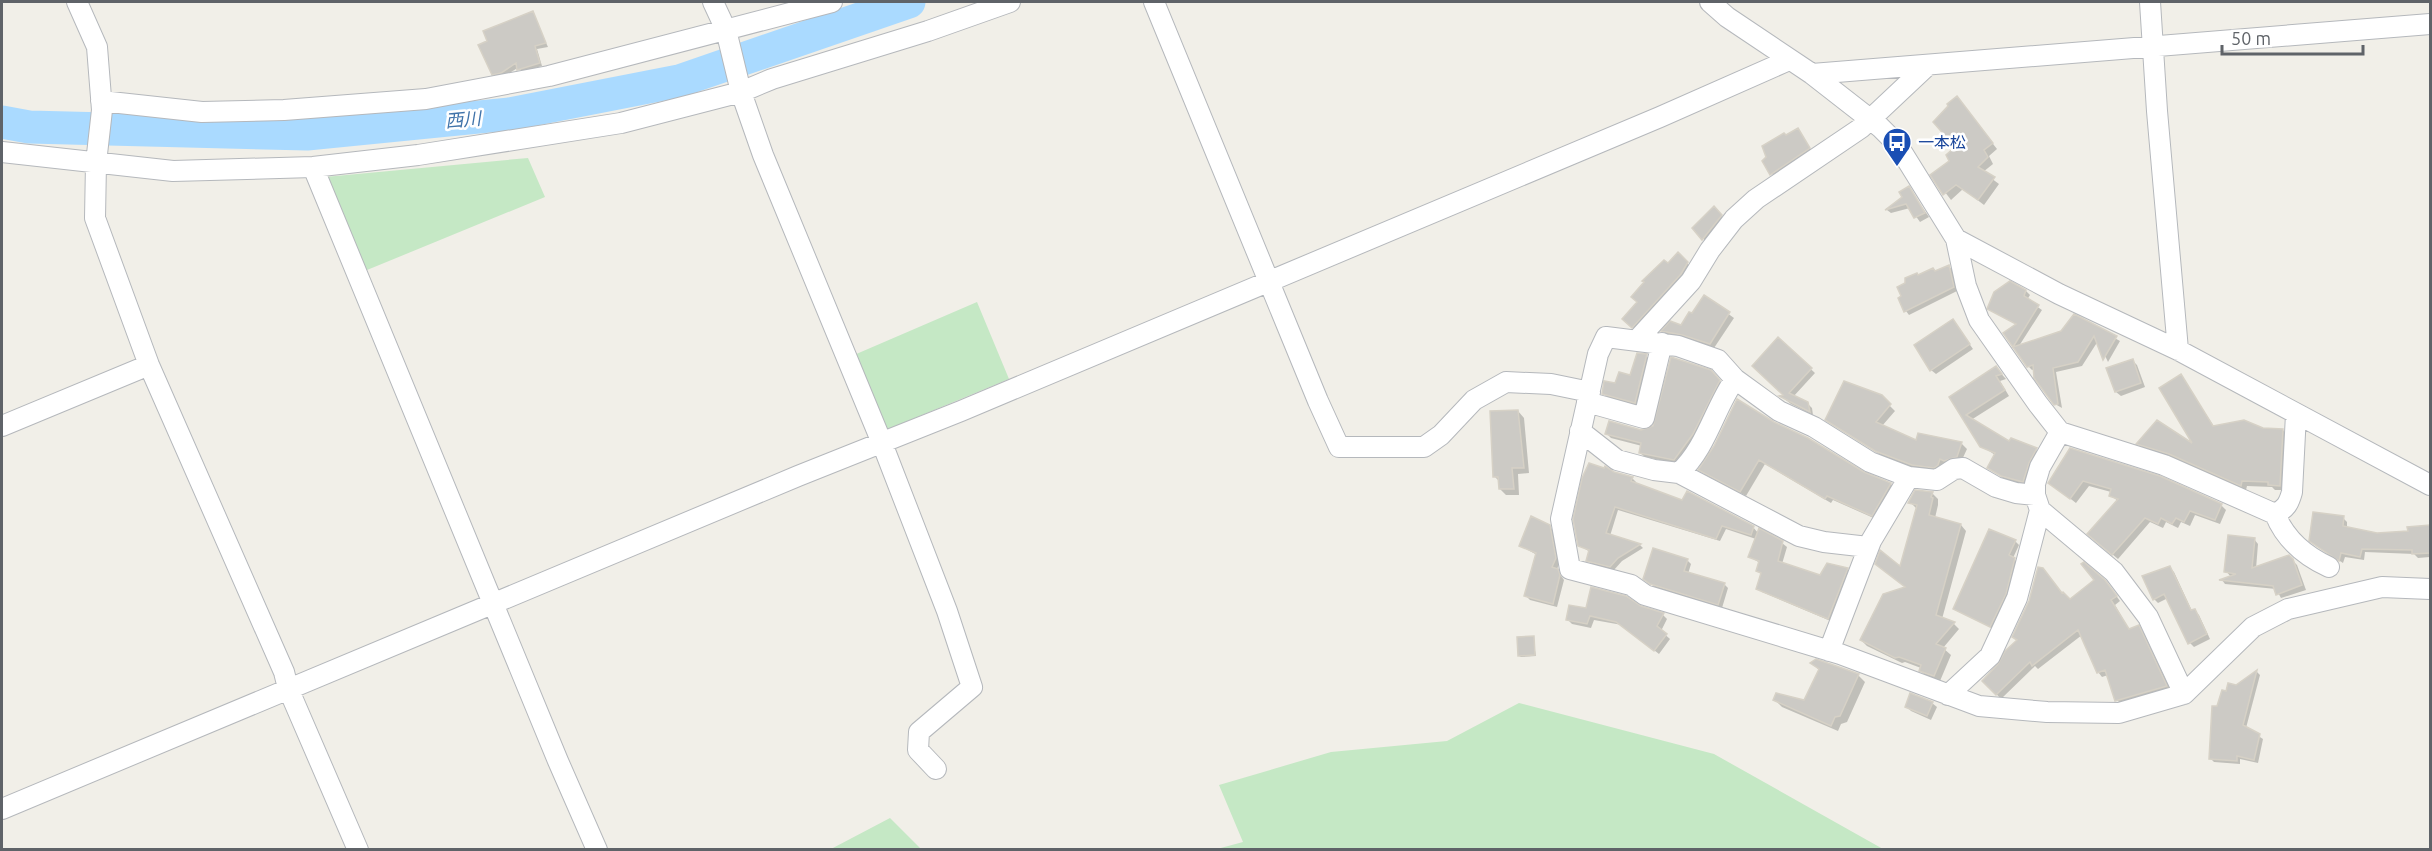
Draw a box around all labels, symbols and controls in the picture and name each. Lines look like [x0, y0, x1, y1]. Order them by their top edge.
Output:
scale bar [2222, 18, 2363, 56]
text: 50 m [2231, 28, 2271, 48]
water label: 西川 [444, 107, 484, 131]
bus stop icon: 一本松 [1881, 126, 1913, 168]
place label: 一本松 [1918, 133, 1966, 151]

